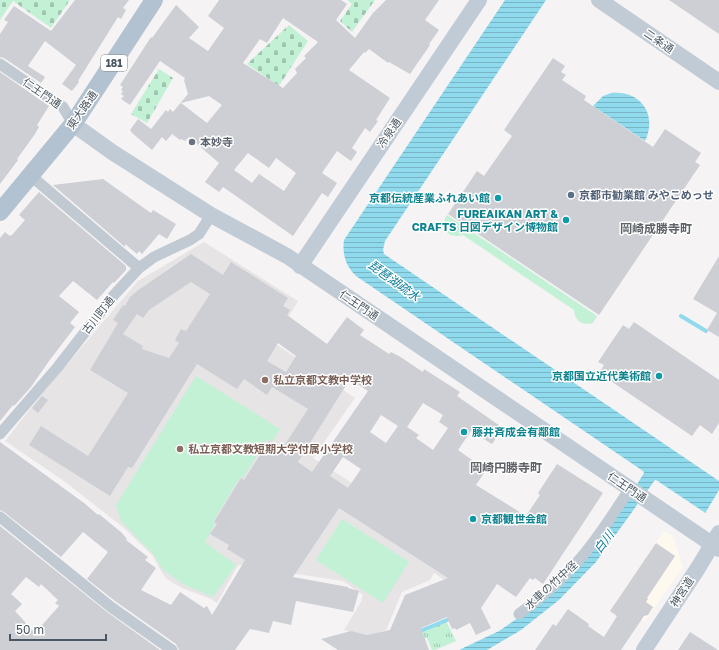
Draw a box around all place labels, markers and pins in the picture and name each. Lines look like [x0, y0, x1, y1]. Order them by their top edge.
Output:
place label: 本妙寺 [200, 135, 233, 148]
marker: 本妙寺 [187, 137, 197, 147]
place label: 京都市勧業館 みやこめっせ [579, 188, 714, 201]
marker: 京都市勧業館 みやこめっせ [566, 190, 576, 200]
place label: 京都伝統産業ふれあい館 [369, 191, 490, 204]
marker: 京都伝統産業ふれあい館 [493, 193, 503, 203]
place label: FUREAIKAN ART & CRAFTS 日図デザイン博物館 [412, 207, 558, 233]
marker: FUREAIKAN ART & CRAFTS 日図デザイン博物館 [561, 215, 571, 225]
place label: 京都国立近代美術館 [552, 369, 651, 382]
marker: 京都国立近代美術館 [654, 371, 664, 381]
place label: 私立京都文教中学校 [273, 373, 372, 386]
marker: 私立京都文教中学校 [260, 375, 270, 385]
place label: 藤井斉成会有鄰館 [472, 425, 560, 438]
marker: 藤井斉成会有鄰館 [459, 427, 469, 437]
place label: 私立京都文教短期大学付属小学校 [188, 442, 353, 455]
marker: 私立京都文教短期大学付属小学校 [175, 444, 185, 454]
place label: 京都観世会館 [481, 512, 547, 525]
marker: 京都観世会館 [468, 514, 478, 524]

